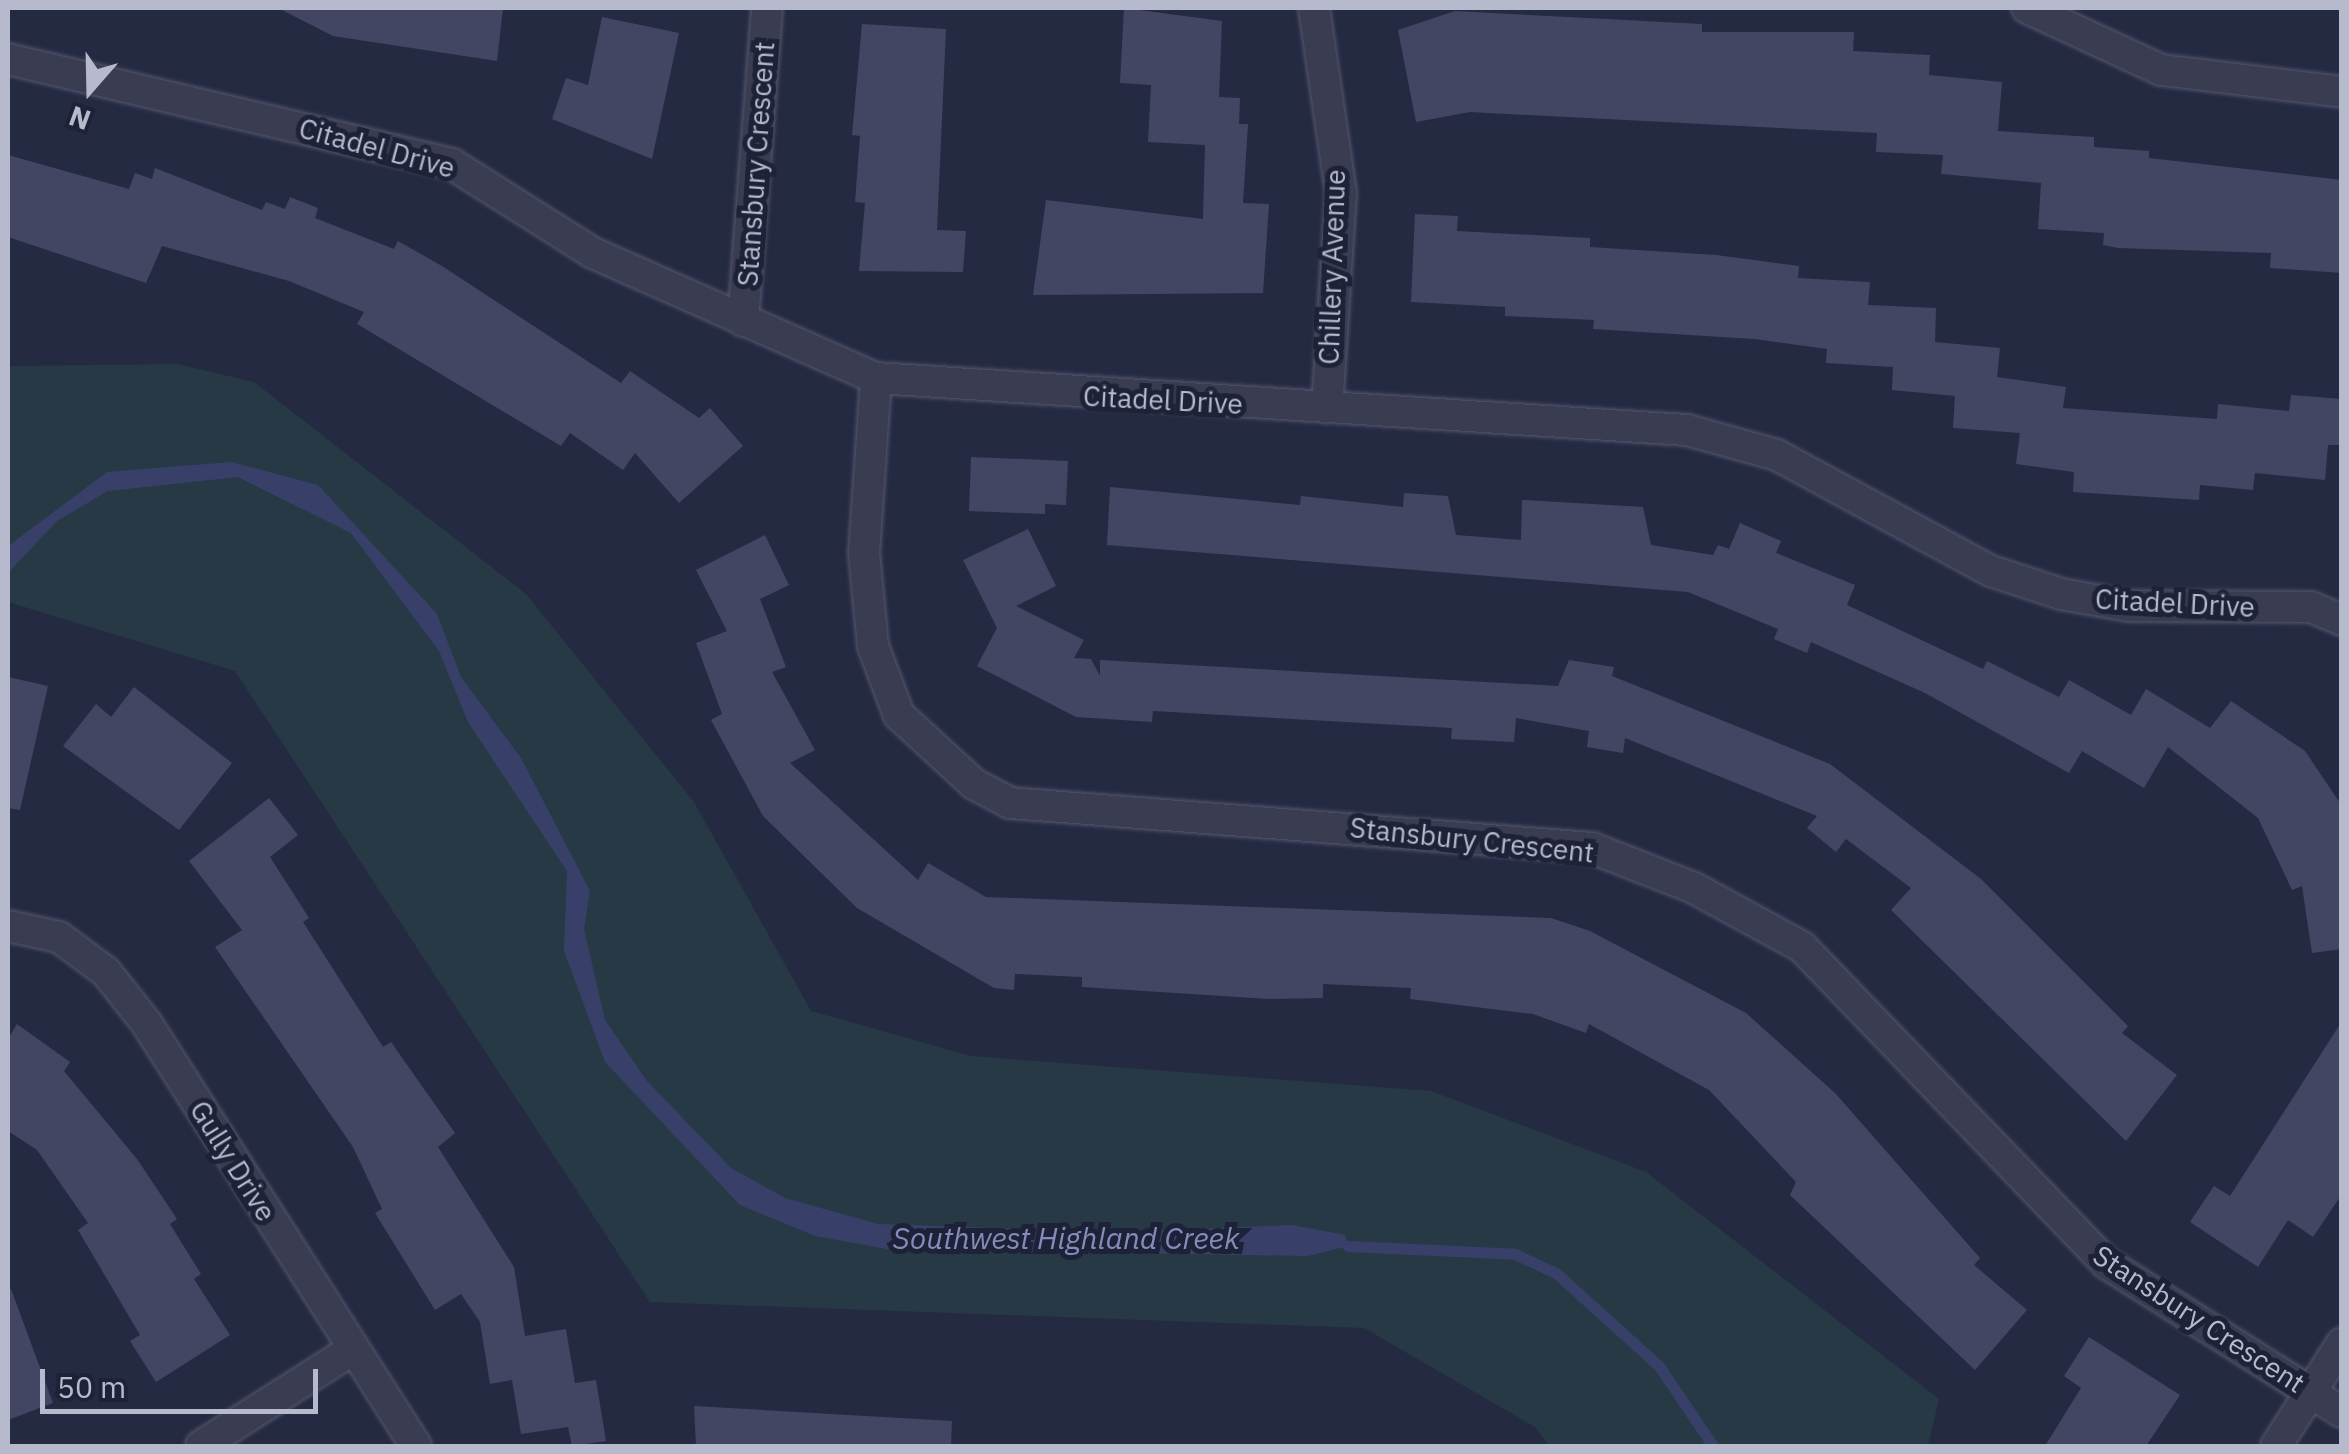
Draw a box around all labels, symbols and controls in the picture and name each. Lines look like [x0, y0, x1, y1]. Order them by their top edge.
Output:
north arrow [40, 40, 140, 140]
street label: Stansbury Crescent [731, 40, 781, 288]
text: N [64, 98, 95, 140]
street label: Citadel Drive [295, 111, 459, 185]
street label: Chillery Avenue [1312, 169, 1352, 365]
street label: Citadel Drive [1082, 379, 1244, 421]
street label: Citadel Drive [2094, 582, 2256, 624]
street label: Stansbury Crescent [1348, 810, 1596, 870]
street label: Gully Drive [183, 1095, 283, 1227]
water label: Southwest Highland Creek [892, 1220, 1240, 1256]
street label: Stansbury Crescent [2087, 1238, 2311, 1400]
scale bar [45, 1349, 322, 1411]
text: 50 m [57, 1367, 126, 1406]

